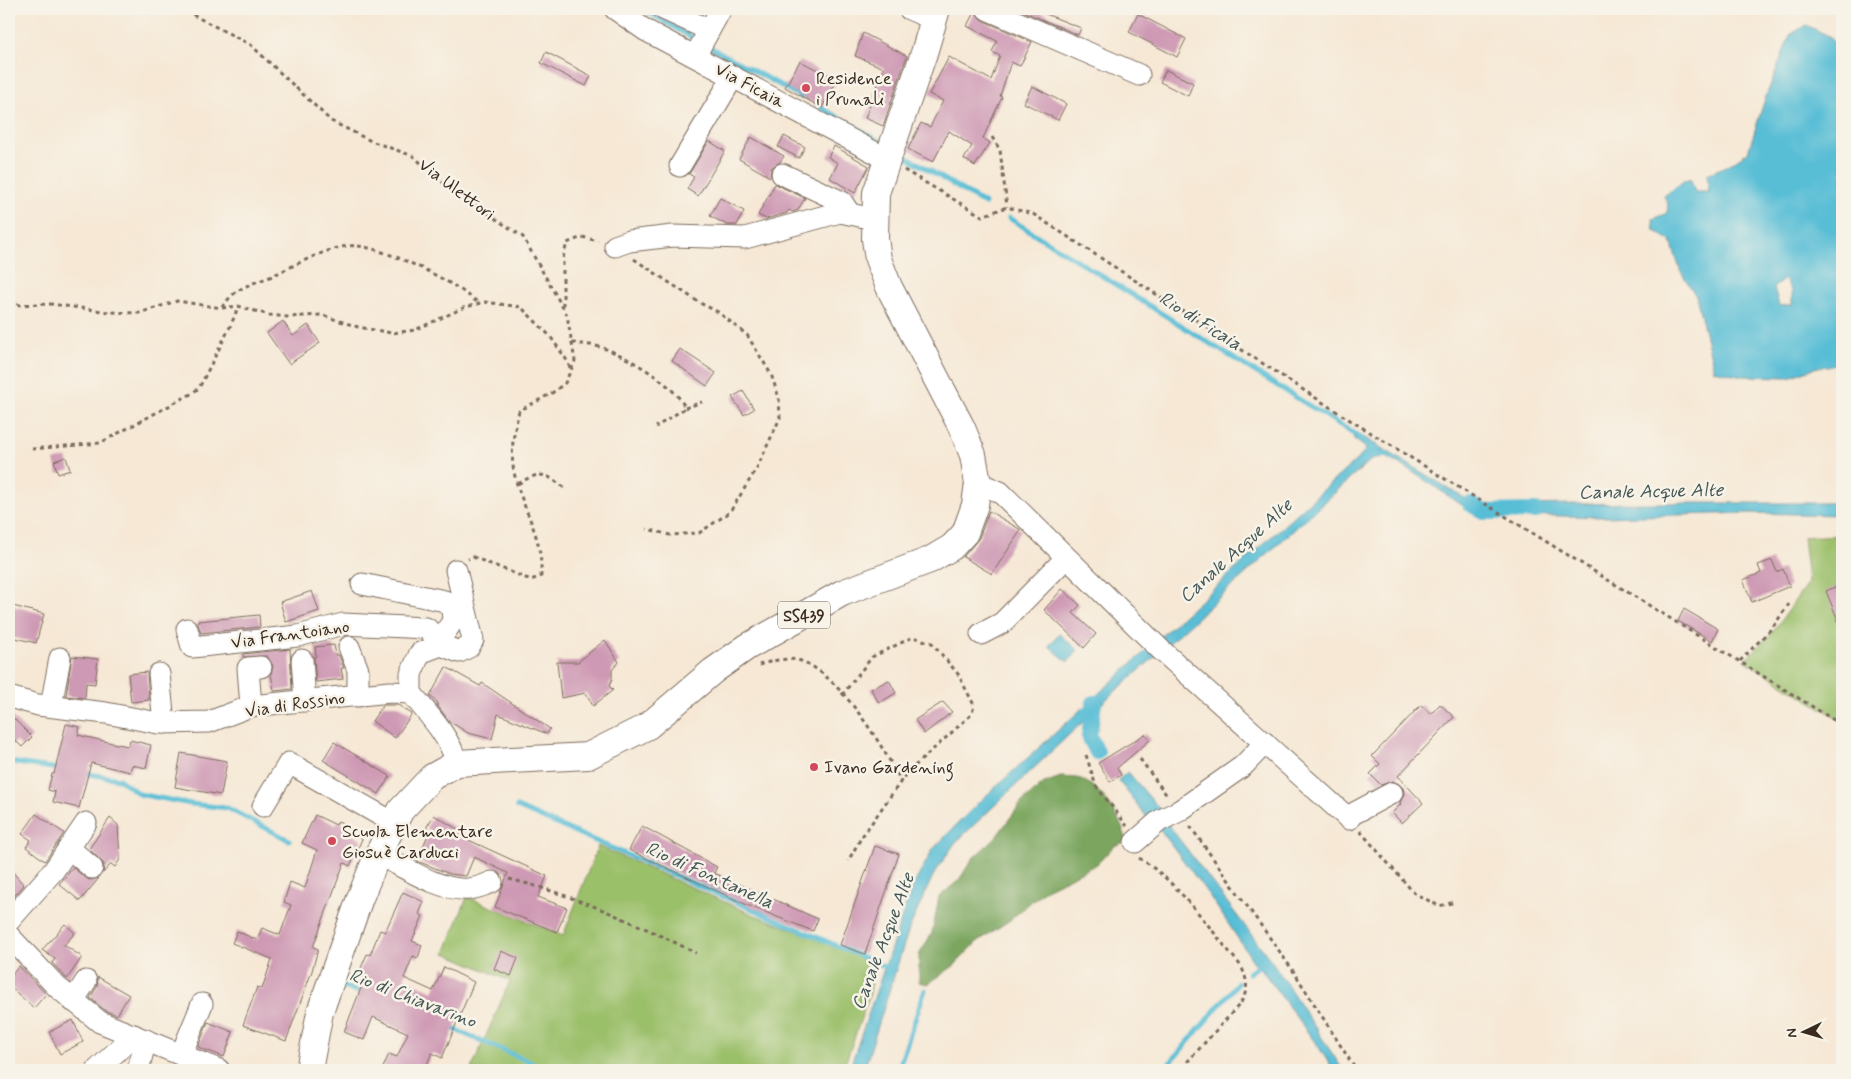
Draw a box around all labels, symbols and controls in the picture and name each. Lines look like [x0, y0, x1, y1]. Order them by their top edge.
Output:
street label: Via Ficaia [711, 58, 789, 114]
place label: Residence i Prunali [816, 67, 892, 112]
marker: Residence i Prunali [800, 82, 812, 94]
street label: Via Ulettori [413, 153, 499, 226]
water label: Rio di Ficaia [1154, 286, 1247, 357]
water label: Canale Acque Alte [1579, 478, 1725, 505]
water label: Canale Acque Alte [1174, 493, 1299, 609]
road number: SS439 [778, 602, 830, 628]
street label: Via Frantoiano [229, 615, 351, 655]
street label: Via di Rossino [244, 686, 347, 724]
place label: Ivano Gardening [824, 756, 954, 782]
marker: Ivano Gardening [808, 761, 820, 773]
place label: Scuola Elementare Giosuè Carducci [342, 820, 493, 865]
marker: Scuola Elementare Giosuè Carducci [326, 835, 338, 847]
water label: Rio di Fontanella [641, 836, 777, 915]
water label: Canale Acque Alte [846, 868, 921, 1013]
water label: Rio di Chiavarino [345, 963, 481, 1035]
north arrow [1778, 1006, 1828, 1056]
text: N [1783, 1028, 1801, 1038]

